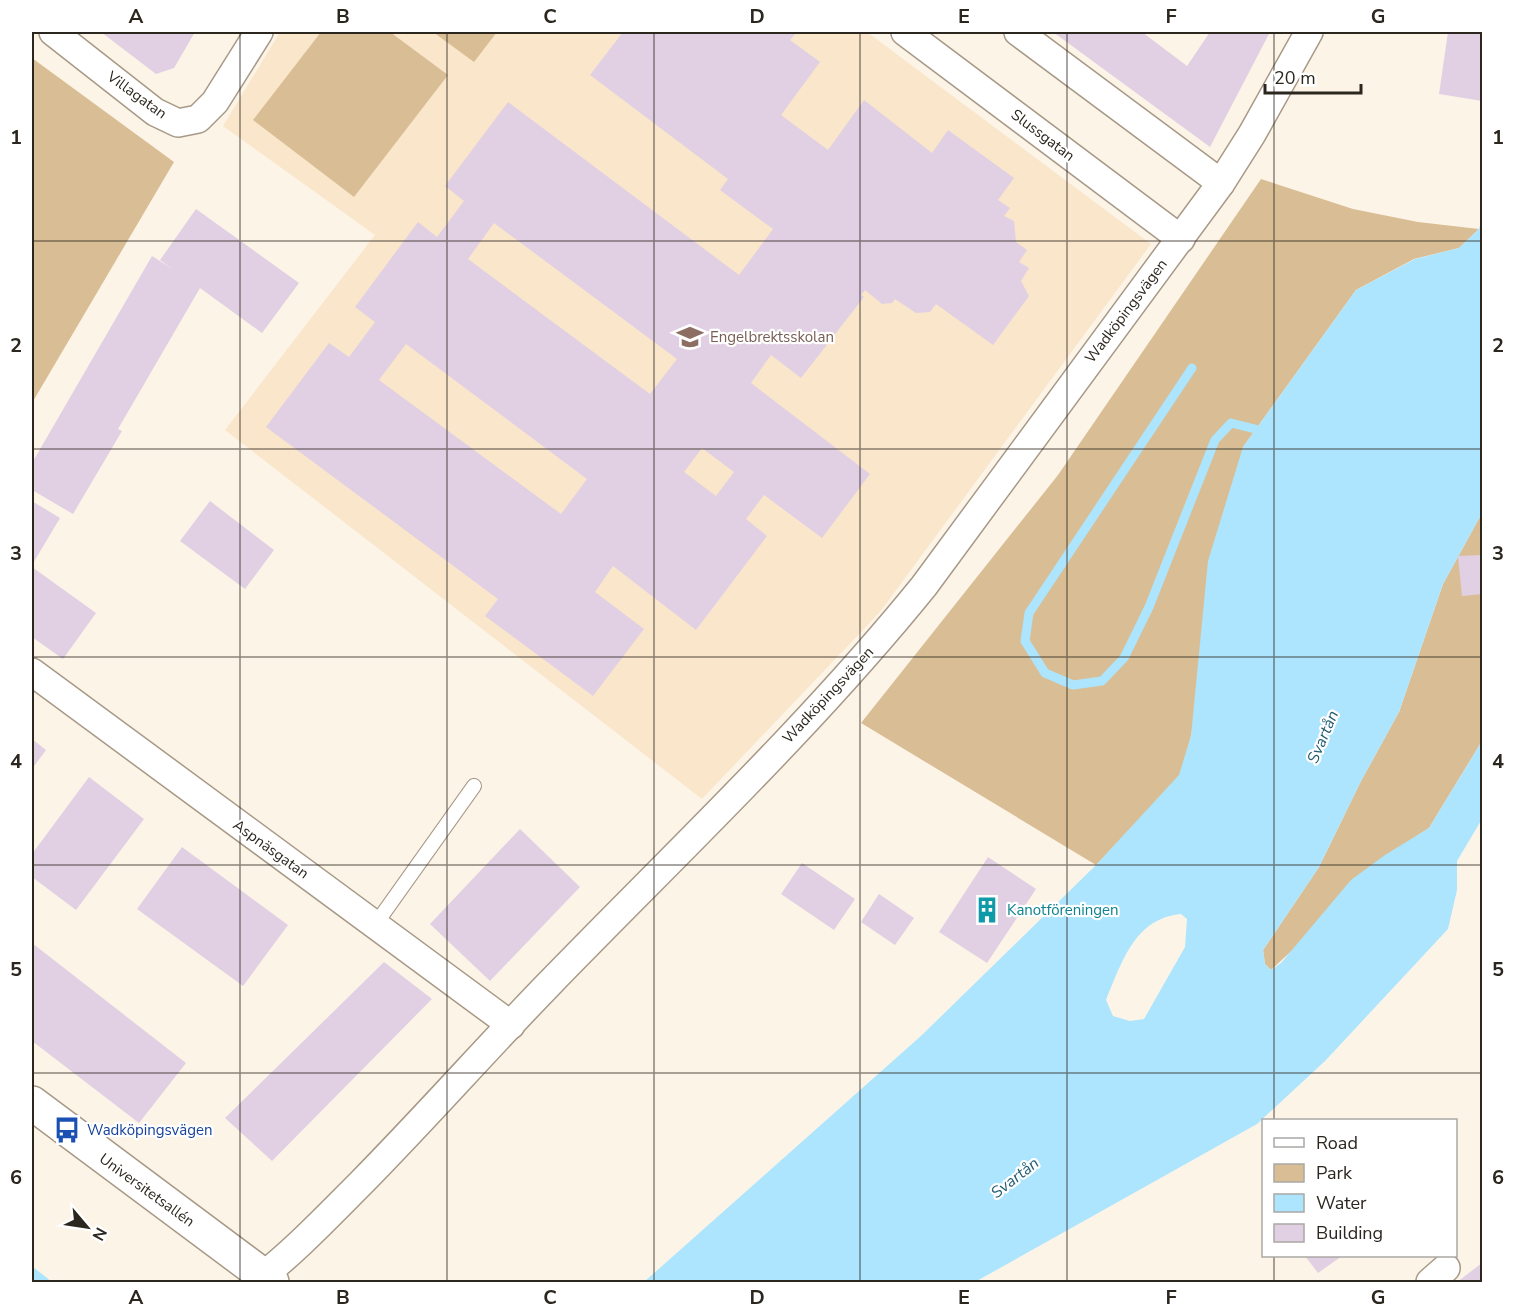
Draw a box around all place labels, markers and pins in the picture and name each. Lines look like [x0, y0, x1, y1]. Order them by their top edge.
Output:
school or university icon: Engelbrektsskolan [675, 322, 705, 352]
place label: Engelbrektsskolan [710, 327, 834, 347]
building icon: Kanotföreningen [972, 895, 1002, 925]
place label: Kanotföreningen [1007, 900, 1119, 920]
bus stop icon: Wadköpingsvägen [52, 1115, 82, 1145]
place label: Wadköpingsvägen [87, 1120, 212, 1140]

